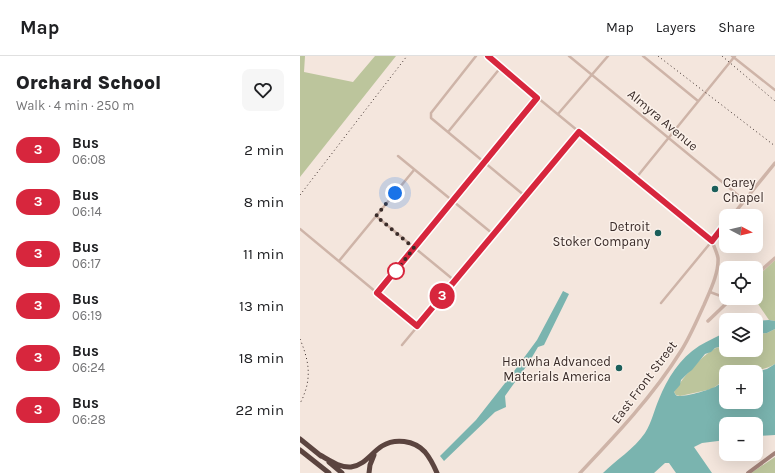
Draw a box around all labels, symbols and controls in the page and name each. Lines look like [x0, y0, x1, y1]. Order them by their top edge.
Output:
text: Map [20, 17, 59, 39]
text: Map [606, 19, 634, 36]
text: Layers [656, 19, 696, 36]
text: Share [718, 19, 755, 36]
button: heart [242, 69, 284, 111]
text: Orchard School [16, 72, 161, 94]
street label: Almyra Avenue [625, 86, 701, 154]
text: Walk · 4 min · 250 m [16, 98, 134, 113]
text: Bus [72, 134, 99, 152]
text: 3 [34, 141, 42, 158]
text: 2 min [244, 141, 284, 159]
text: 06:08 [72, 152, 106, 167]
place label: Carey Chapel [723, 175, 764, 205]
your location [385, 183, 405, 203]
marker: Carey Chapel [710, 184, 720, 194]
text: Bus [72, 186, 99, 204]
text: 3 [34, 193, 42, 210]
text: 8 min [244, 193, 284, 211]
text: 06:14 [72, 204, 102, 219]
north arrow [719, 209, 763, 253]
map controls [719, 209, 763, 461]
place label: Detroit Stoker Company [552, 219, 650, 249]
marker: Detroit Stoker Company [653, 228, 663, 238]
text: Bus [72, 238, 99, 256]
text: 3 [34, 245, 42, 262]
text: 11 min [243, 245, 284, 263]
text: 06:17 [72, 256, 101, 271]
button: locate [719, 261, 763, 305]
unlabelled marker [387, 262, 405, 280]
line badge: 3 [429, 283, 455, 309]
text: 3 [438, 287, 446, 304]
text: Bus [72, 290, 99, 308]
text: 3 [34, 297, 42, 314]
text: 13 min [239, 297, 284, 315]
text: 06:19 [72, 308, 102, 323]
button: layers [719, 313, 763, 357]
street label: East Front Street [608, 338, 680, 426]
text: Bus [72, 342, 99, 360]
text: 3 [34, 349, 42, 366]
text: 18 min [239, 349, 284, 367]
place label: Hanwha Advanced Materials America [502, 354, 611, 384]
text: 06:24 [72, 360, 105, 375]
marker: Hanwha Advanced Materials America [614, 363, 624, 373]
button: + [719, 365, 763, 409]
text: Bus [72, 394, 99, 412]
text: 3 [34, 401, 42, 418]
text: 22 min [235, 401, 284, 419]
text: 06:28 [72, 412, 106, 427]
button: − [719, 417, 763, 461]

